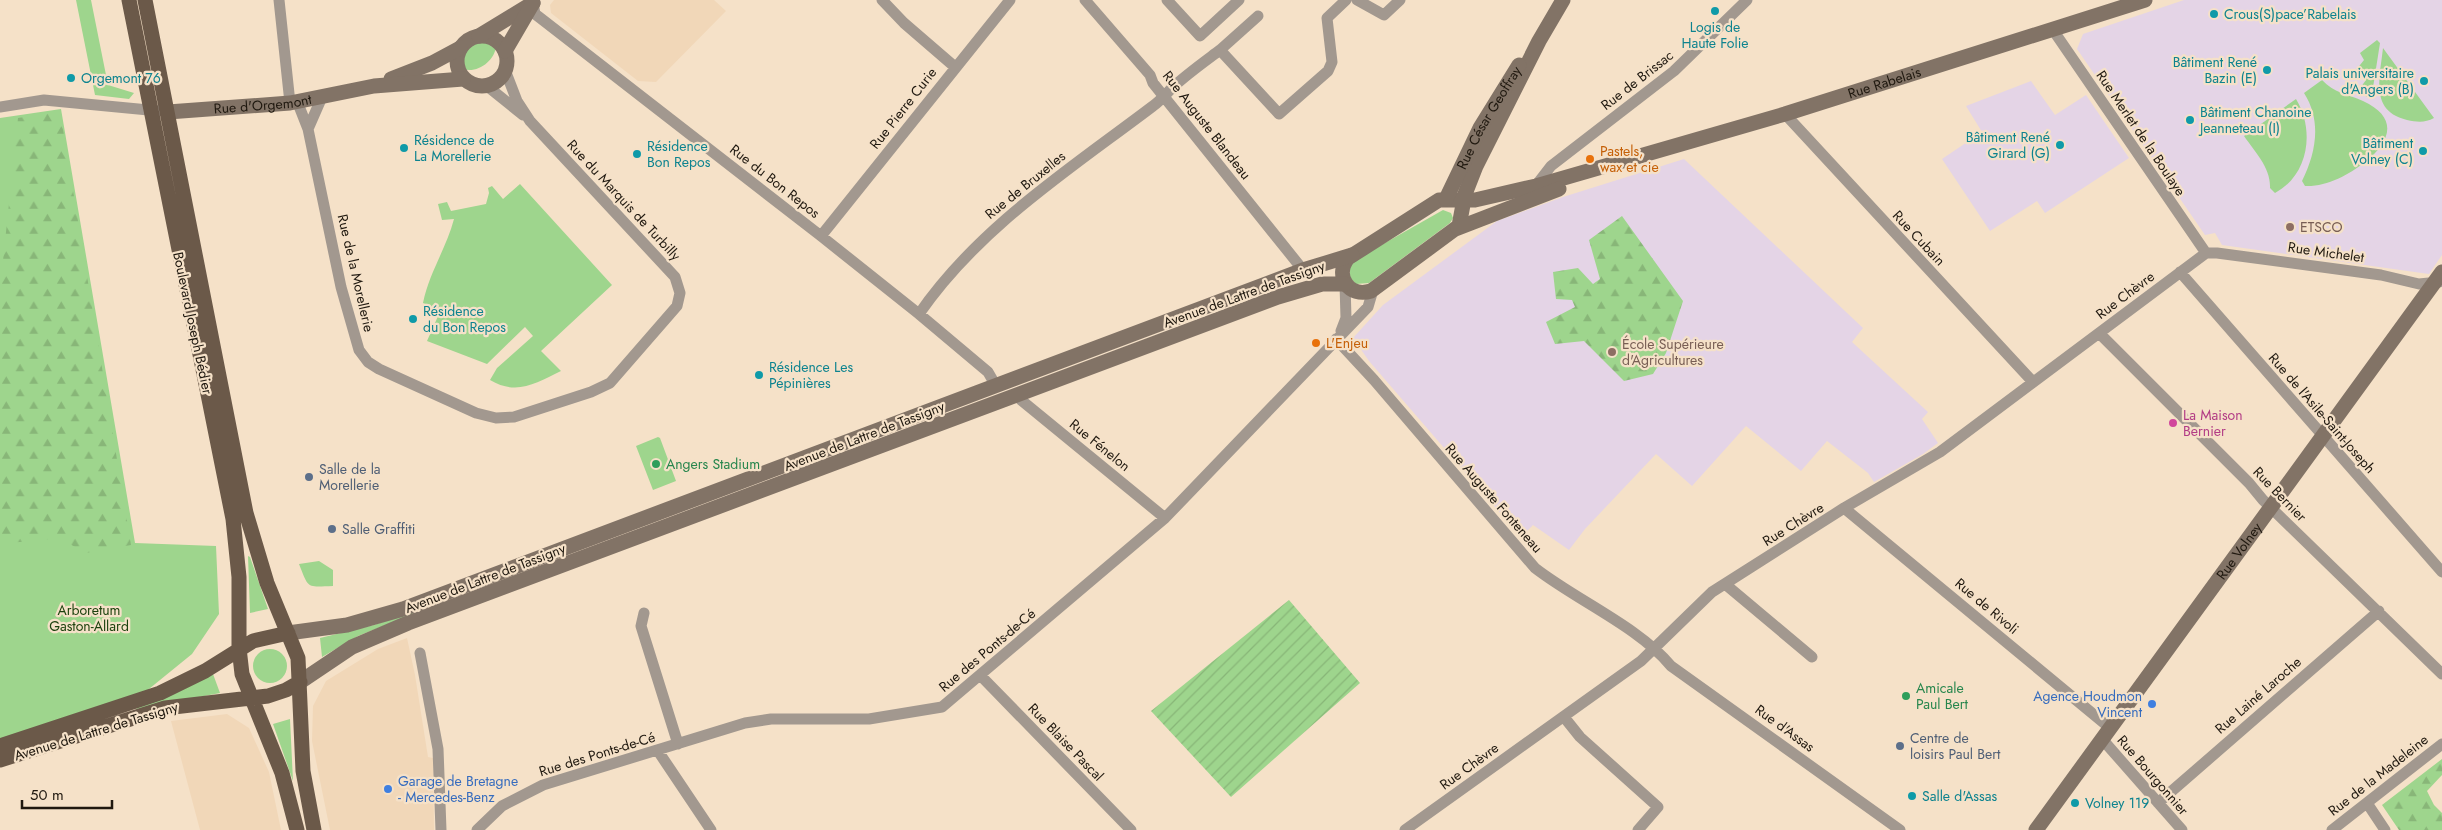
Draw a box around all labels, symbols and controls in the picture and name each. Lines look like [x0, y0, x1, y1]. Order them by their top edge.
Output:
place label: Crous(S)pace’Rabelais [2224, 4, 2357, 24]
marker: Logis de Haute Folie [1709, 5, 1721, 17]
marker: Crous(S)pace’Rabelais [2208, 8, 2220, 20]
place label: Logis de Haute Folie [1681, 17, 1749, 53]
street label: Rue de Brissac [1597, 45, 1677, 115]
place label: Bâtiment René Bazin (E) [2173, 52, 2257, 88]
street label: Rue César Geoffray [1452, 61, 1527, 173]
street label: Rue Rabelais [1845, 61, 1924, 103]
street label: Rue Pierre Curie [865, 63, 941, 153]
place label: Palais universitaire d'Angers (B) [2305, 63, 2414, 99]
marker: Bâtiment René Bazin (E) [2261, 64, 2273, 76]
street label: Rue Auguste Blandeau [1158, 66, 1256, 184]
street label: Rue Merlet de la Boulaye [2092, 66, 2190, 200]
place label: Orgemont 76 [81, 68, 161, 88]
marker: Orgemont 76 [65, 72, 77, 84]
marker: Palais universitaire d'Angers (B) [2418, 75, 2430, 87]
street label: Rue d'Orgemont [213, 89, 314, 119]
place label: Bâtiment Chanoine Jeanneteau (I) [2198, 102, 2312, 138]
marker: Bâtiment Chanoine Jeanneteau (I) [2184, 114, 2196, 126]
place label: Bâtiment René Girard (G) [1966, 127, 2050, 163]
place label: Résidence de La Morellerie [414, 130, 494, 166]
place label: Bâtiment Volney (C) [2351, 133, 2414, 169]
street label: Rue du Marquis de Turbilly [563, 135, 686, 265]
place label: Résidence Bon Repos [647, 136, 711, 172]
street label: Rue du Bon Repos [726, 139, 825, 223]
marker: Bâtiment René Girard (G) [2054, 139, 2066, 151]
place label: Pastels, wax et cie [1600, 141, 1659, 177]
marker: Résidence de La Morellerie [398, 142, 410, 154]
marker: Bâtiment Volney (C) [2417, 145, 2429, 157]
street label: Rue de Bruxelles [981, 146, 1070, 224]
marker: Résidence Bon Repos [631, 148, 643, 160]
marker: Pastels, wax et cie [1584, 153, 1596, 165]
street label: Rue Cubain [1888, 206, 1950, 270]
street label: Rue de la Morellerie [333, 212, 379, 334]
place label: ETSCO [2300, 217, 2343, 237]
marker: ETSCO [2284, 221, 2296, 233]
street label: Rue Michelet [2287, 237, 2366, 267]
street label: Boulevard Joseph Bédier [168, 250, 218, 396]
street label: Avenue de Lattre de Tassigny [1160, 255, 1328, 333]
street label: Rue Chèvre [2092, 266, 2158, 324]
place label: Résidence du Bon Repos [423, 301, 506, 337]
marker: Résidence du Bon Repos [407, 313, 419, 325]
place label: L'Enjeu [1326, 333, 1368, 353]
place label: École Supérieure d'Agricultures [1622, 334, 1724, 370]
marker: L'Enjeu [1310, 337, 1322, 349]
marker: École Supérieure d'Agricultures [1606, 346, 1618, 358]
street label: Rue de l'Asile-Saint-Joseph [2264, 348, 2380, 478]
place label: Résidence Les Pépinières [769, 357, 853, 393]
marker: Résidence Les Pépinières [753, 369, 765, 381]
street label: Avenue de Lattre de Tassigny [781, 396, 948, 476]
place label: La Maison Bernier [2183, 405, 2243, 441]
street label: Rue Fénelon [1065, 414, 1135, 476]
marker: La Maison Bernier [2167, 417, 2179, 429]
street label: Rue Auguste Fonteneau [1441, 439, 1547, 557]
place label: Angers Stadium [666, 454, 760, 474]
marker: Angers Stadium [650, 458, 662, 470]
place label: Salle de la Morellerie [319, 459, 381, 495]
street label: Rue Bernier [2249, 462, 2311, 526]
marker: Salle de la Morellerie [303, 471, 315, 483]
street label: Rue Chèvre [1759, 497, 1827, 551]
street label: Rue Volney [2211, 518, 2267, 584]
place label: Salle Graffiti [342, 519, 415, 539]
marker: Salle Graffiti [326, 523, 338, 535]
street label: Avenue de Lattre de Tassigny [402, 538, 569, 618]
street label: Rue de Rivoli [1951, 573, 2023, 639]
park label: Arboretum Gaston-Allard [49, 600, 129, 636]
street label: Rue des Ponts-de-Cé [934, 604, 1040, 696]
street label: Rue Lainé Laroche [2210, 652, 2306, 738]
place label: Amicale Paul Bert [1916, 678, 1969, 714]
place label: Agence Houdmon Vincent [2033, 686, 2143, 722]
marker: Amicale Paul Bert [1900, 690, 1912, 702]
street label: Avenue de Lattre de Tassigny [12, 696, 181, 765]
marker: Agence Houdmon Vincent [2146, 698, 2158, 710]
street label: Rue Blaise Pascal [1024, 699, 1108, 785]
street label: Rue d'Assas [1751, 700, 1819, 757]
street label: Rue des Ponts-de-Cé [536, 727, 658, 781]
place label: Centre de loisirs Paul Bert [1910, 728, 2001, 764]
street label: Rue de la Madeleine [2324, 730, 2432, 820]
street label: Rue Bourgonnier [2113, 731, 2193, 819]
street label: Rue Chèvre [1435, 738, 1503, 794]
marker: Centre de loisirs Paul Bert [1894, 740, 1906, 752]
place label: Garage de Bretagne - Mercedes-Benz [398, 771, 518, 807]
scale bar [22, 778, 112, 810]
marker: Garage de Bretagne - Mercedes-Benz [382, 783, 394, 795]
text: 50 m [30, 784, 64, 806]
place label: Salle d'Assas [1922, 786, 1997, 806]
marker: Salle d'Assas [1906, 790, 1918, 802]
place label: Volney 119 [2085, 793, 2149, 813]
marker: Volney 119 [2069, 797, 2081, 809]

